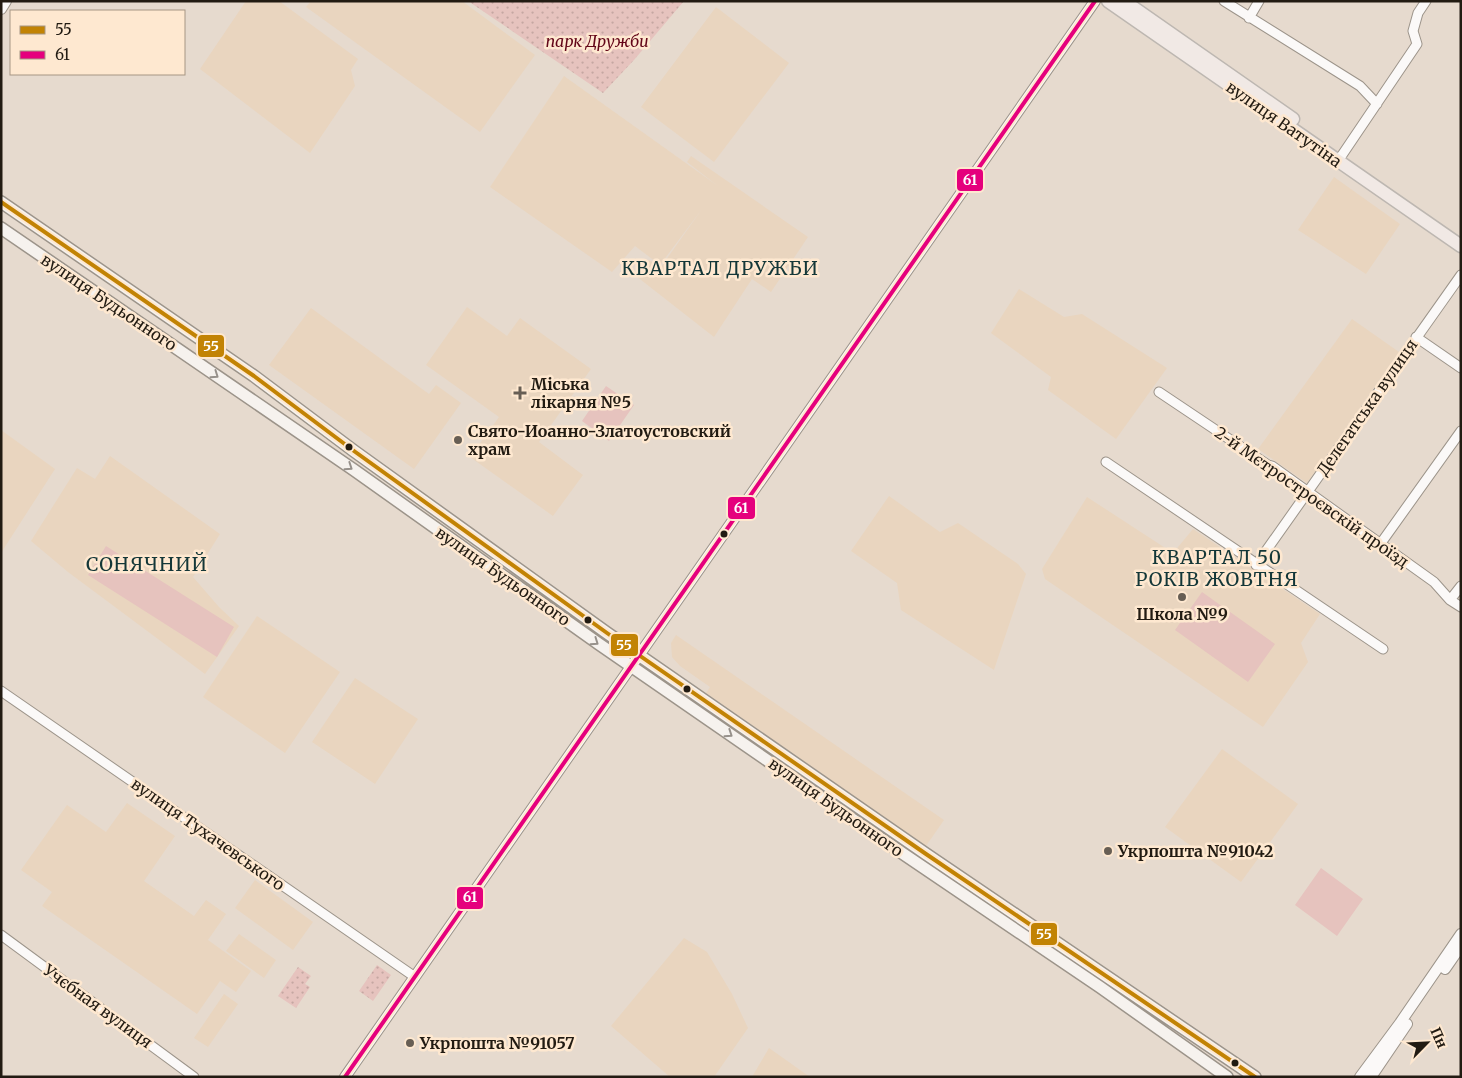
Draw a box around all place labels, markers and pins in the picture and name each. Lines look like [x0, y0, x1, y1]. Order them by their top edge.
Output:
place label: Міська лікарня №5 [531, 374, 631, 412]
marker: Міська лікарня №5 [513, 386, 527, 400]
place label: Свято-Иоанно-Златоустовский храм [468, 421, 731, 459]
marker: Свято-Иоанно-Златоустовский храм [452, 434, 464, 446]
unlabelled marker [344, 442, 354, 452]
unlabelled marker [719, 529, 729, 539]
marker: Школа №9 [1176, 591, 1188, 603]
place label: Школа №9 [1136, 604, 1228, 624]
unlabelled marker [583, 615, 593, 625]
unlabelled marker [682, 684, 692, 694]
place label: Укрпошта №91042 [1117, 841, 1274, 861]
marker: Укрпошта №91042 [1102, 845, 1114, 857]
place label: Укрпошта №91057 [419, 1033, 575, 1053]
marker: Укрпошта №91057 [404, 1037, 416, 1049]
unlabelled marker [1230, 1058, 1240, 1068]

